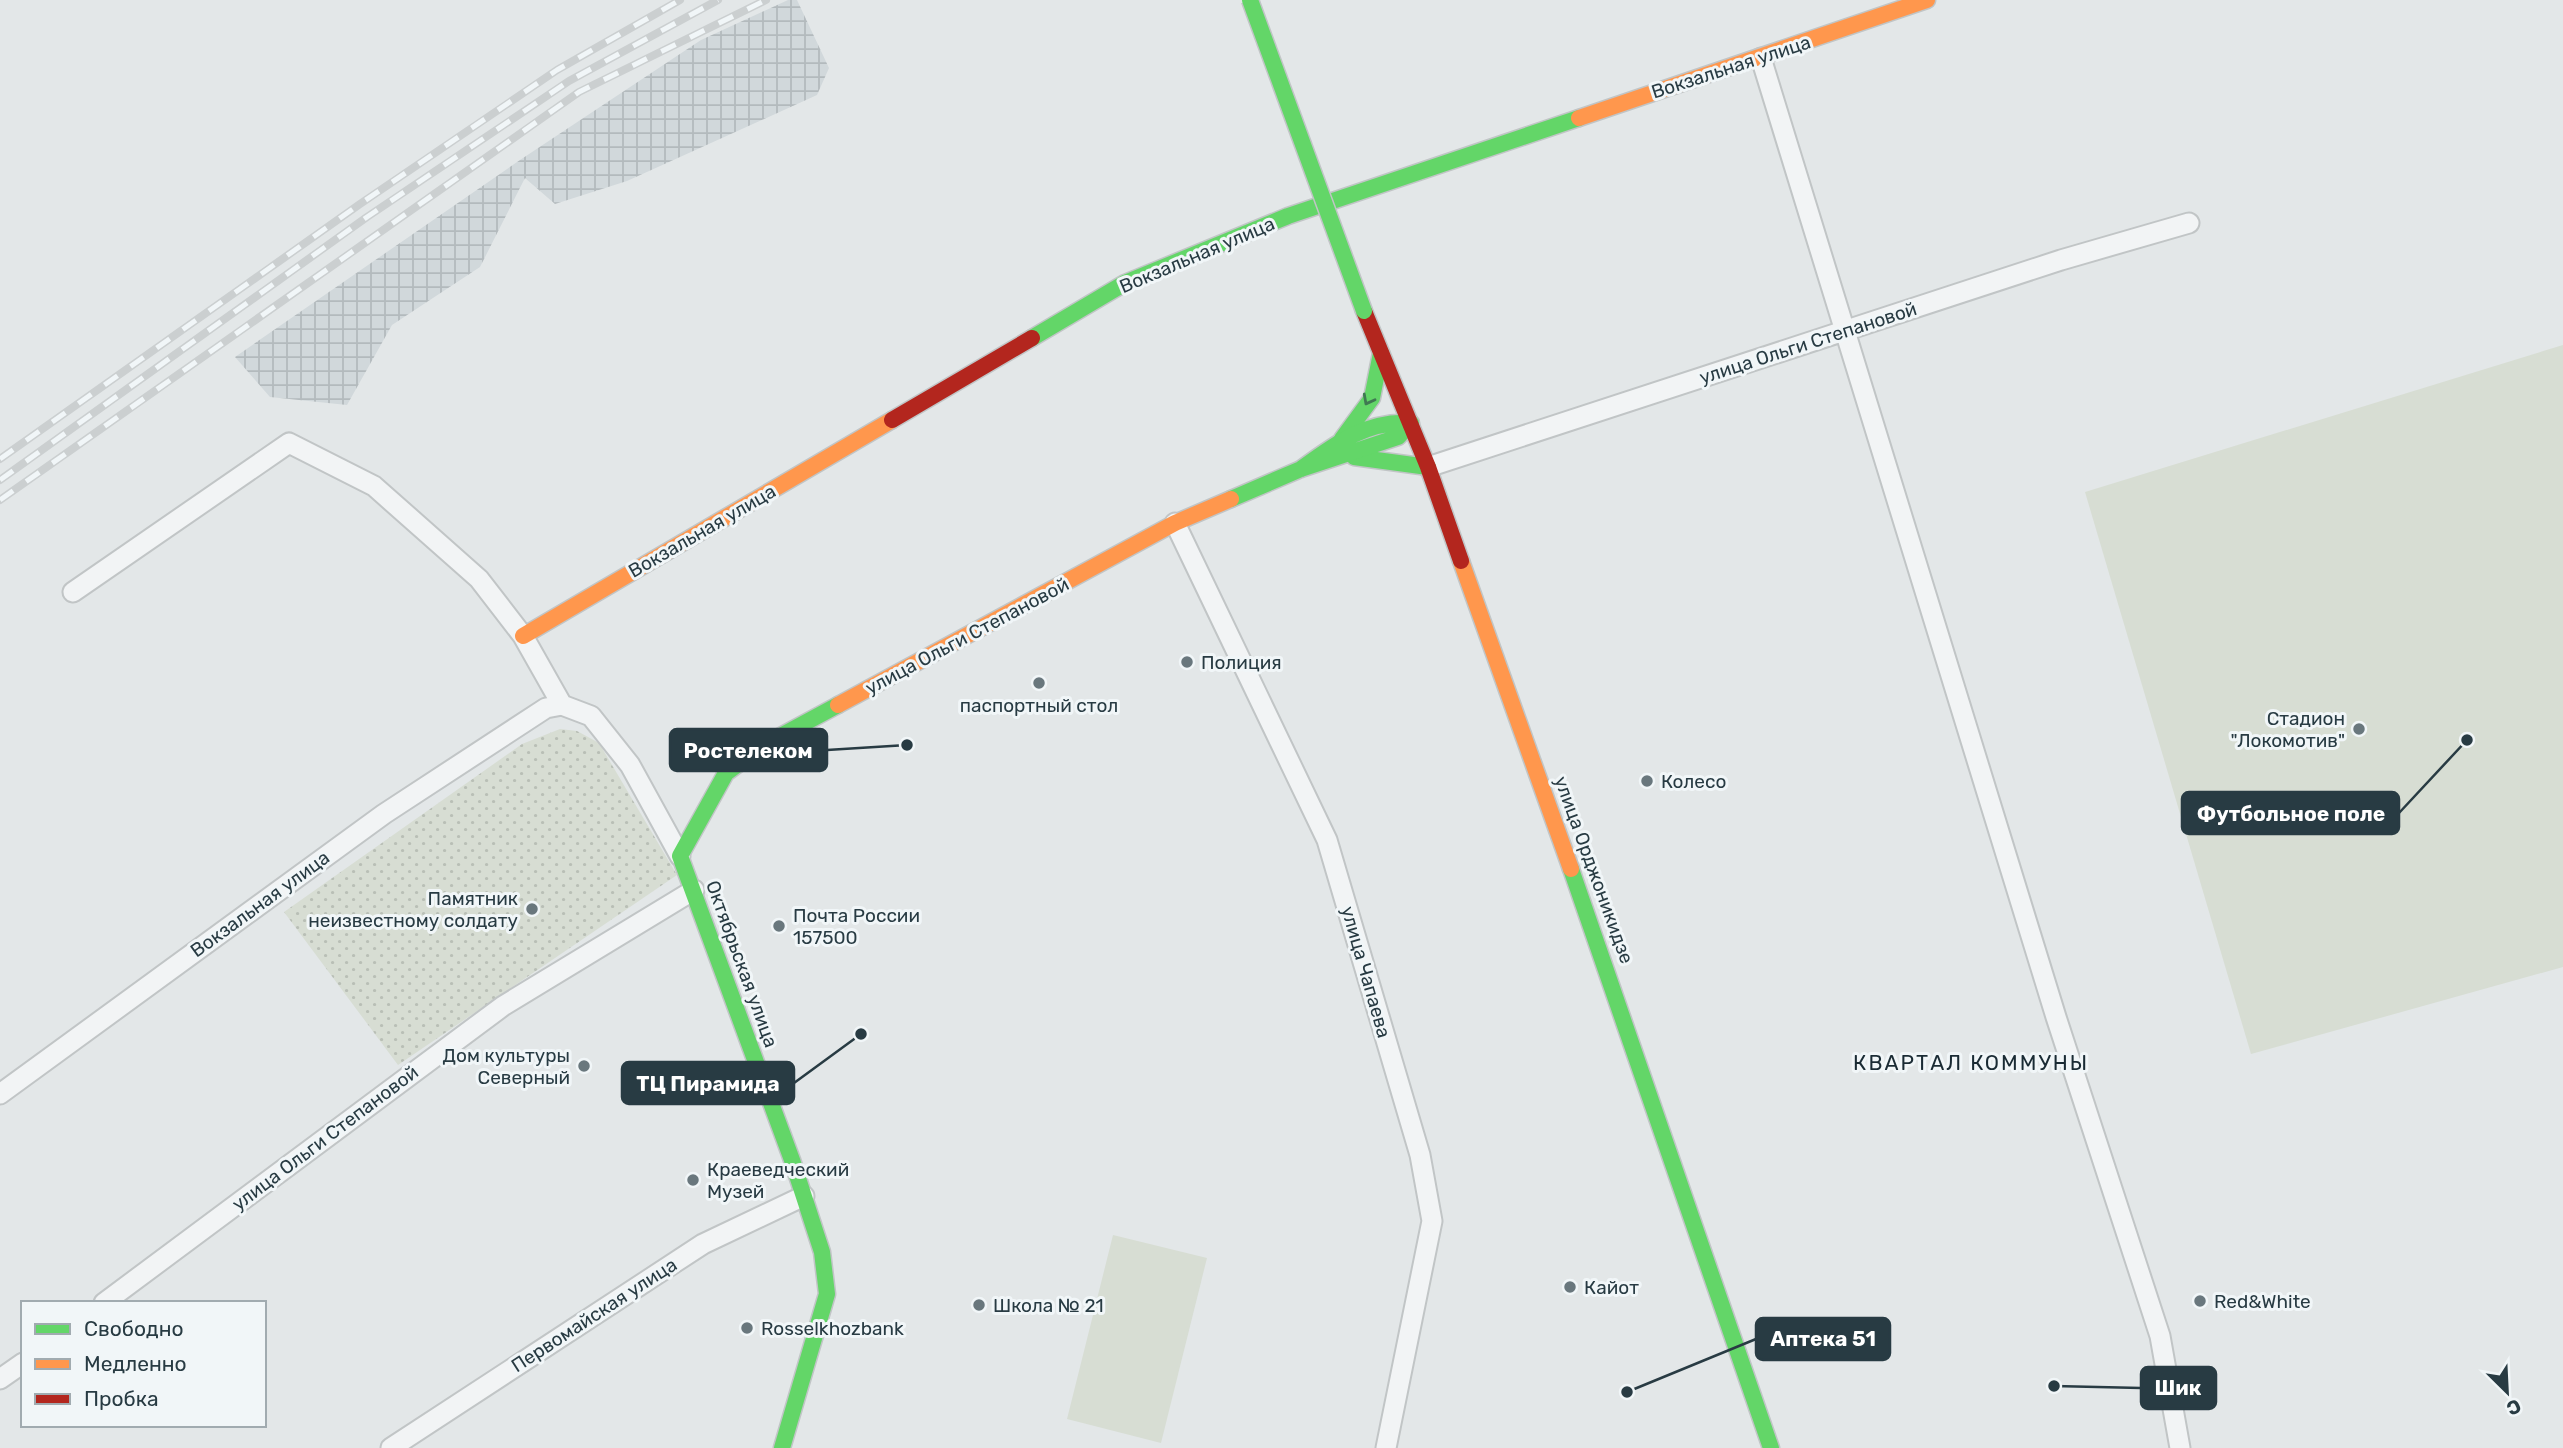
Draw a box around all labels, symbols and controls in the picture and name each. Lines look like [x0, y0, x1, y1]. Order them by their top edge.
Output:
street label: Вокзальная улица [1648, 30, 1814, 104]
street label: Вокзальная улица [1116, 212, 1278, 298]
street label: улица Ольги Степановой [1696, 297, 1920, 389]
one-way arrow [1363, 392, 1377, 405]
street label: Вокзальная улица [624, 479, 780, 583]
street label: улица Ольги Степановой [861, 573, 1073, 699]
place label: Полиция [1201, 651, 1282, 674]
marker: Полиция [1179, 654, 1195, 670]
marker: паспортный стол [1031, 675, 1047, 691]
place label: паспортный стол [960, 694, 1118, 717]
place label: Стадион "Локомотив" [2231, 707, 2345, 752]
marker: Стадион "Локомотив" [2351, 721, 2367, 737]
callout: Ростелеком [670, 729, 827, 771]
text: Ростелеком [683, 738, 813, 763]
place label: Колесо [1661, 770, 1726, 793]
street label: улица Орджоникидзе [1549, 773, 1639, 967]
marker: Колесо [1639, 773, 1655, 789]
callout: Футбольное поле [2182, 792, 2399, 834]
text: Футбольное поле [2197, 801, 2385, 826]
street label: Вокзальная улица [186, 846, 334, 962]
street label: Октябрьская улица [701, 877, 783, 1051]
place label: Памятник неизвестному солдату [308, 887, 518, 932]
marker: Памятник неизвестному солдату [524, 901, 540, 917]
place label: Почта России 157500 [793, 904, 920, 949]
street label: улица Чапаева [1336, 904, 1396, 1040]
marker: Почта России 157500 [771, 918, 787, 934]
place label: Дом культуры Северный [443, 1044, 570, 1089]
district label: КВАРТАЛ КОММУНЫ [1853, 1050, 2089, 1075]
marker: Дом культуры Северный [576, 1058, 592, 1074]
street label: улица Ольги Степановой [227, 1060, 423, 1216]
callout: ТЦ Пирамида [622, 1062, 794, 1104]
text: ТЦ Пирамида [636, 1071, 780, 1096]
place label: Краеведческий Музей [707, 1158, 849, 1203]
marker: Краеведческий Музей [685, 1172, 701, 1188]
street label: Первомайская улица [507, 1253, 681, 1377]
place label: Кайот [1584, 1276, 1639, 1299]
marker: Кайот [1562, 1279, 1578, 1295]
place label: Red&White [2214, 1290, 2311, 1313]
marker: Red&White [2192, 1293, 2208, 1309]
place label: Школа № 21 [993, 1294, 1104, 1317]
marker: Школа № 21 [971, 1297, 987, 1313]
legend [21, 1301, 266, 1427]
text: Свободно [84, 1316, 184, 1341]
place label: Rosselkhozbank [761, 1317, 904, 1340]
callout: Аптека 51 [1756, 1318, 1890, 1360]
marker: Rosselkhozbank [739, 1320, 755, 1336]
text: Аптека 51 [1770, 1326, 1876, 1351]
text: Медленно [84, 1351, 187, 1376]
north arrow [2472, 1357, 2542, 1427]
callout: Шик [2141, 1367, 2216, 1409]
text: Шик [2155, 1375, 2202, 1400]
text: Пробка [84, 1386, 159, 1411]
text: С [2503, 1394, 2524, 1420]

